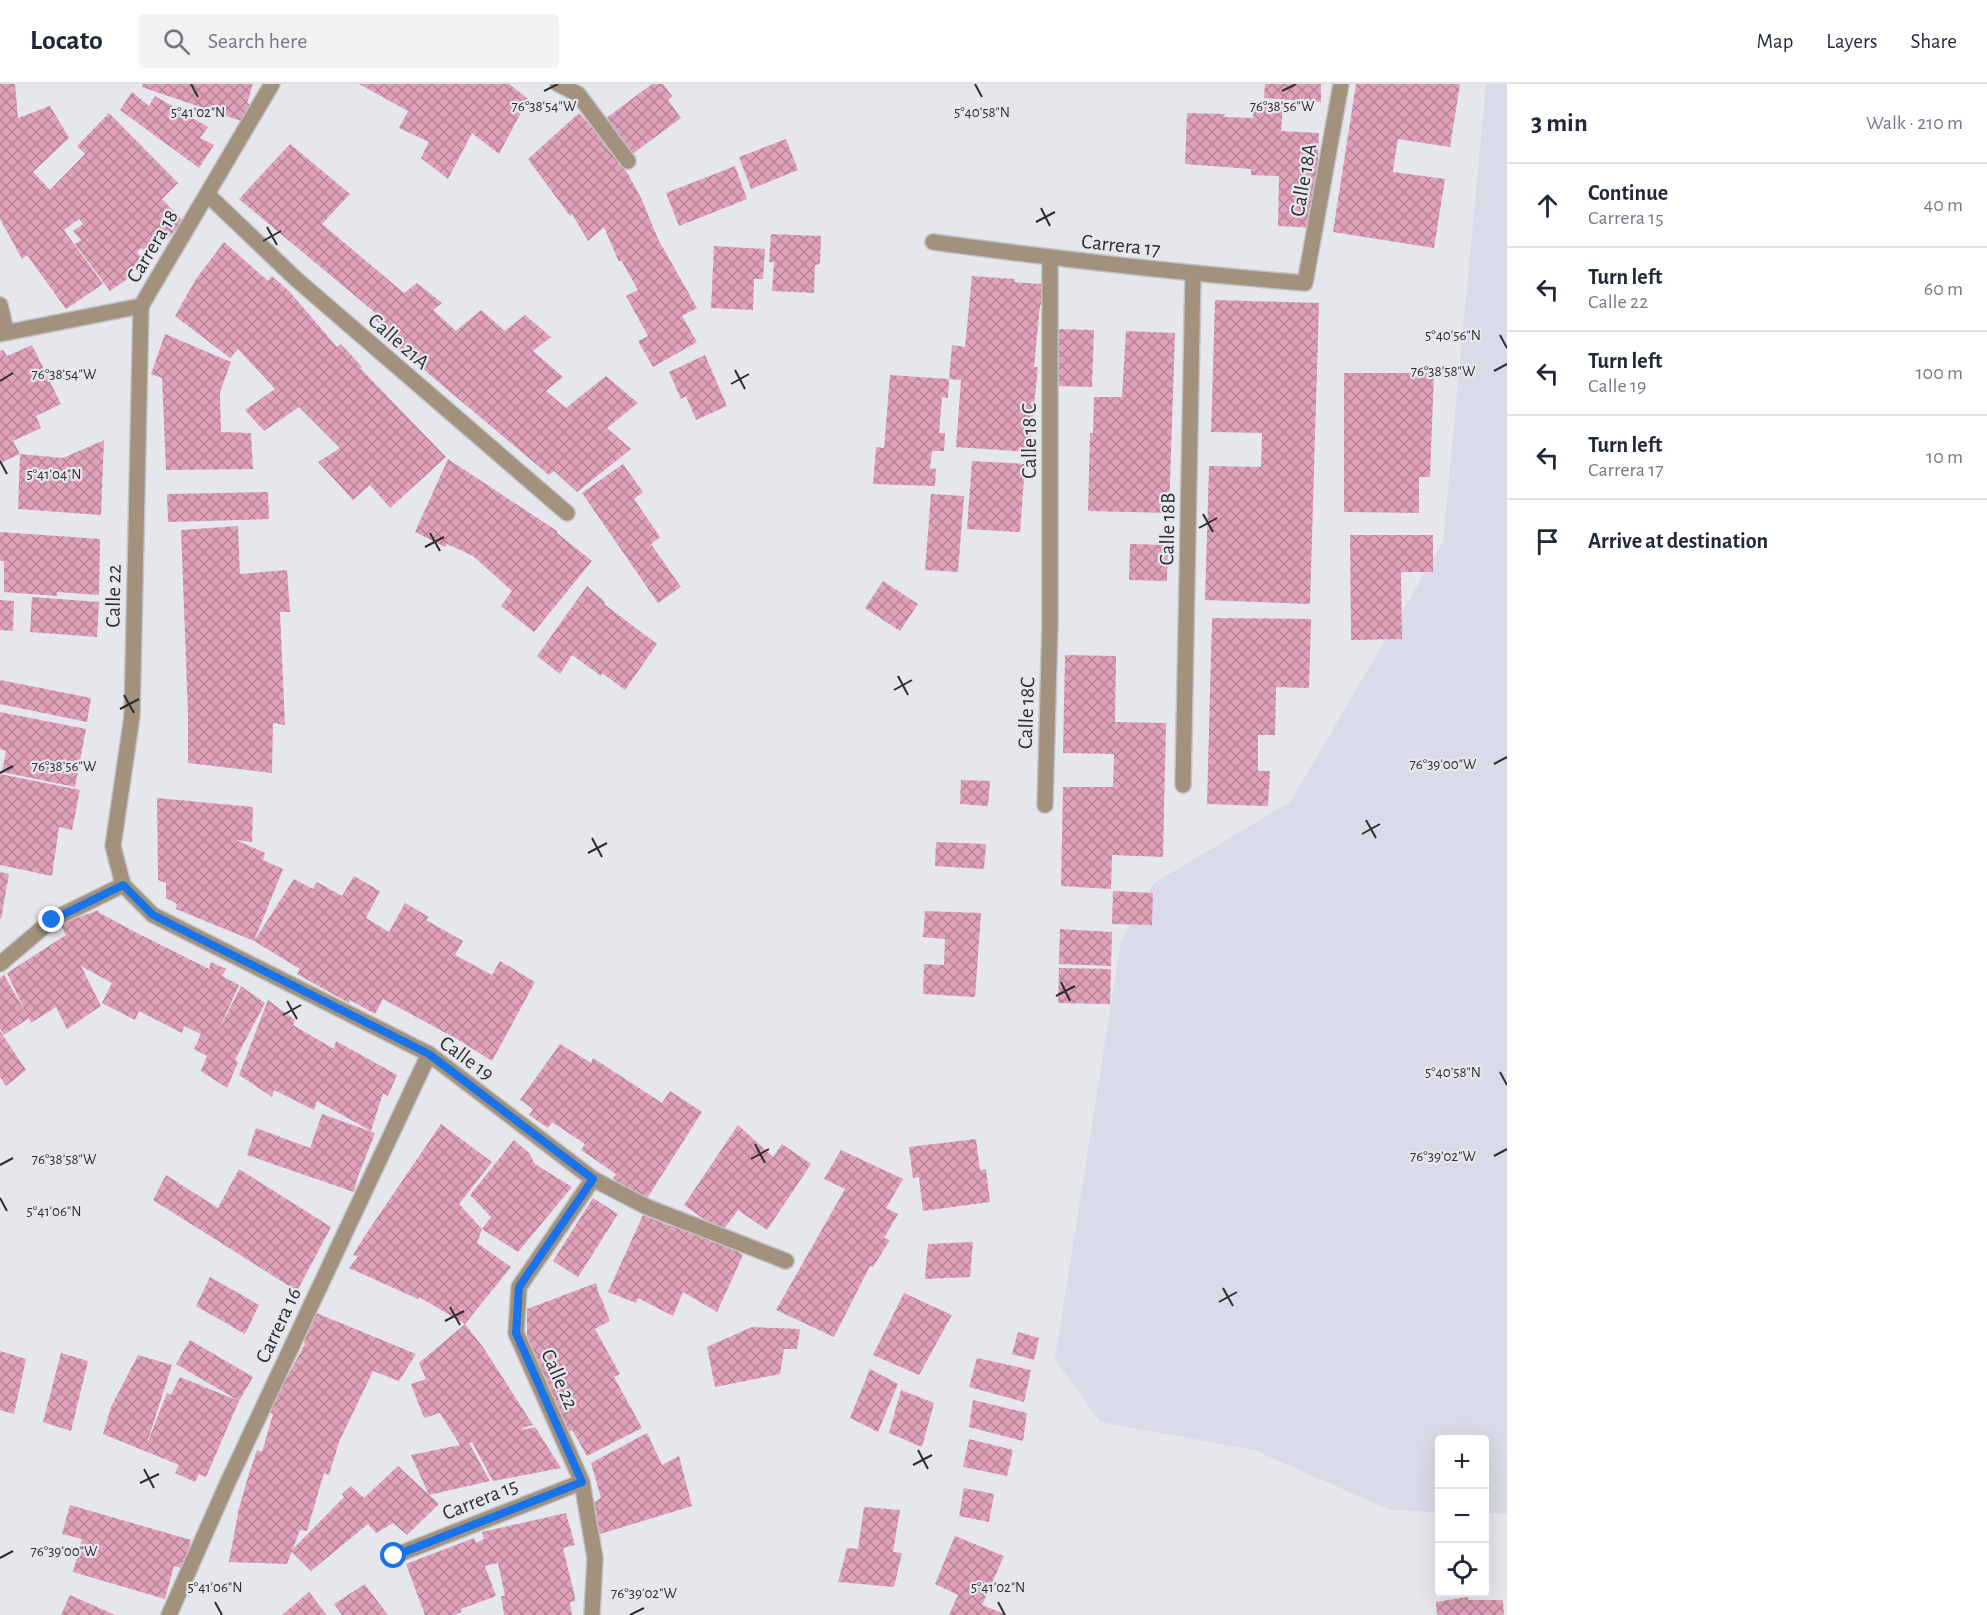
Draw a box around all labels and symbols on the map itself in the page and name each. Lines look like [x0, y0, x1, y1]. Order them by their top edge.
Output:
text: 76°38'54"W [512, 99, 577, 114]
text: 76°38'56"W [1250, 99, 1315, 114]
text: 5°41'02"N [171, 105, 225, 120]
text: 5°40'58"N [954, 105, 1010, 120]
street label: Calle 18A [1287, 142, 1320, 218]
street label: Carrera 18 [123, 206, 182, 286]
street label: Carrera 17 [1080, 231, 1162, 260]
street label: Calle 21A [364, 309, 433, 373]
text: 5°40'56"N [1425, 328, 1481, 343]
text: 76°38'58"W [1411, 364, 1476, 379]
text: 76°38'54"W [32, 367, 97, 382]
street label: Calle 18 C [1019, 403, 1040, 479]
text: 5°41'04"N [26, 467, 82, 482]
street label: Calle 18B [1156, 493, 1179, 565]
street label: Calle 22 [102, 564, 125, 628]
street label: Calle 18C [1015, 676, 1038, 749]
text: 76°39'00"W [1409, 757, 1477, 772]
text: 76°38'56"W [32, 759, 97, 774]
route end [38, 906, 64, 932]
street label: Calle 19 [436, 1032, 498, 1085]
text: 5°40'58"N [1425, 1065, 1481, 1080]
text: 76°39'02"W [1410, 1149, 1477, 1164]
text: 76°38'58"W [32, 1152, 97, 1167]
text: 5°41'06"N [27, 1204, 81, 1219]
street label: Carrera 16 [252, 1284, 305, 1366]
street label: Calle 22 [537, 1346, 582, 1412]
street label: Carrera 15 [439, 1475, 521, 1524]
route start [380, 1542, 406, 1568]
text: 76°39'00"W [30, 1544, 98, 1559]
text: 5°41'06"N [188, 1580, 242, 1595]
text: 5°41'02"N [971, 1580, 1025, 1595]
text: 76°39'02"W [611, 1586, 678, 1601]

